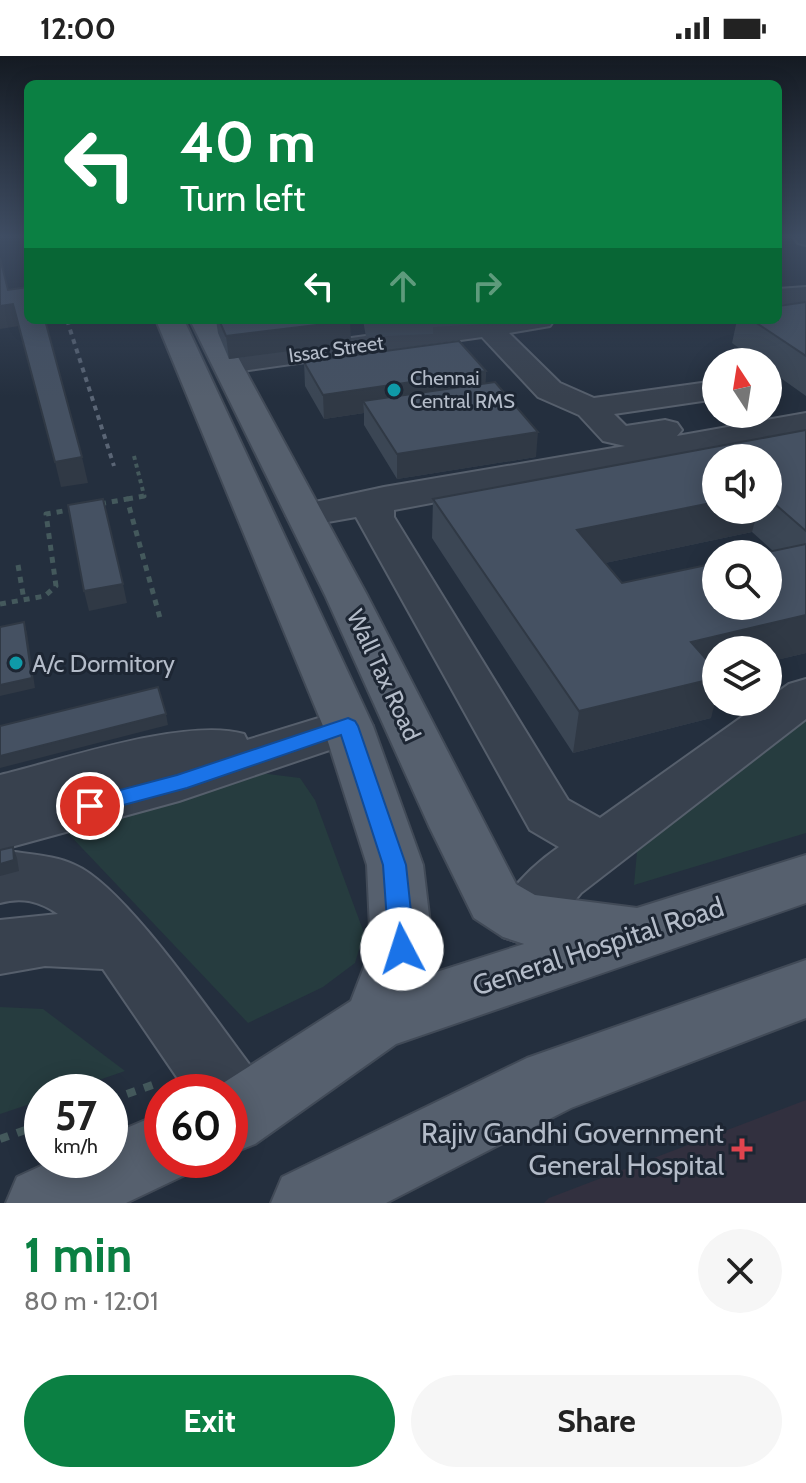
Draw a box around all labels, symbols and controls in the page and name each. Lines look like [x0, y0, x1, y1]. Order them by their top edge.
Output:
text: 12:00 [40, 10, 116, 47]
text: 40 m [180, 108, 316, 176]
icon: left [48, 112, 152, 216]
text: Turn left [180, 176, 305, 220]
icon: left [297, 264, 341, 308]
icon: ahead [381, 264, 425, 308]
icon: right [465, 264, 509, 308]
street label: Issac Street [287, 330, 385, 368]
north arrow [702, 348, 782, 428]
map controls [702, 348, 782, 716]
place label: Chennai Central RMS [410, 366, 515, 413]
marker: Chennai Central RMS [385, 381, 403, 399]
button: sound [702, 444, 782, 524]
button: search [702, 540, 782, 620]
street label: Wall Tax Road [341, 605, 427, 745]
button: layers [702, 636, 782, 716]
place label: A/c Dormitory [32, 649, 175, 678]
marker: A/c Dormitory [7, 654, 25, 672]
pin [56, 772, 124, 840]
icon: arrive [68, 784, 112, 828]
street label: General Hospital Road [468, 889, 728, 1003]
position arrow [360, 907, 444, 991]
speed limit sign: 60 [144, 1074, 248, 1178]
text: 57 [55, 1091, 97, 1140]
place label: Rajiv Gandhi Government General Hospital [421, 1116, 724, 1182]
text: km/h [54, 1134, 98, 1158]
marker: Rajiv Gandhi Government General Hospital [731, 1138, 753, 1160]
text: 1 min [24, 1226, 132, 1284]
button: close [698, 1229, 782, 1313]
text: 80 m · 12:01 [24, 1285, 159, 1317]
button: Exit [24, 1375, 395, 1467]
button: Share [411, 1375, 782, 1467]

